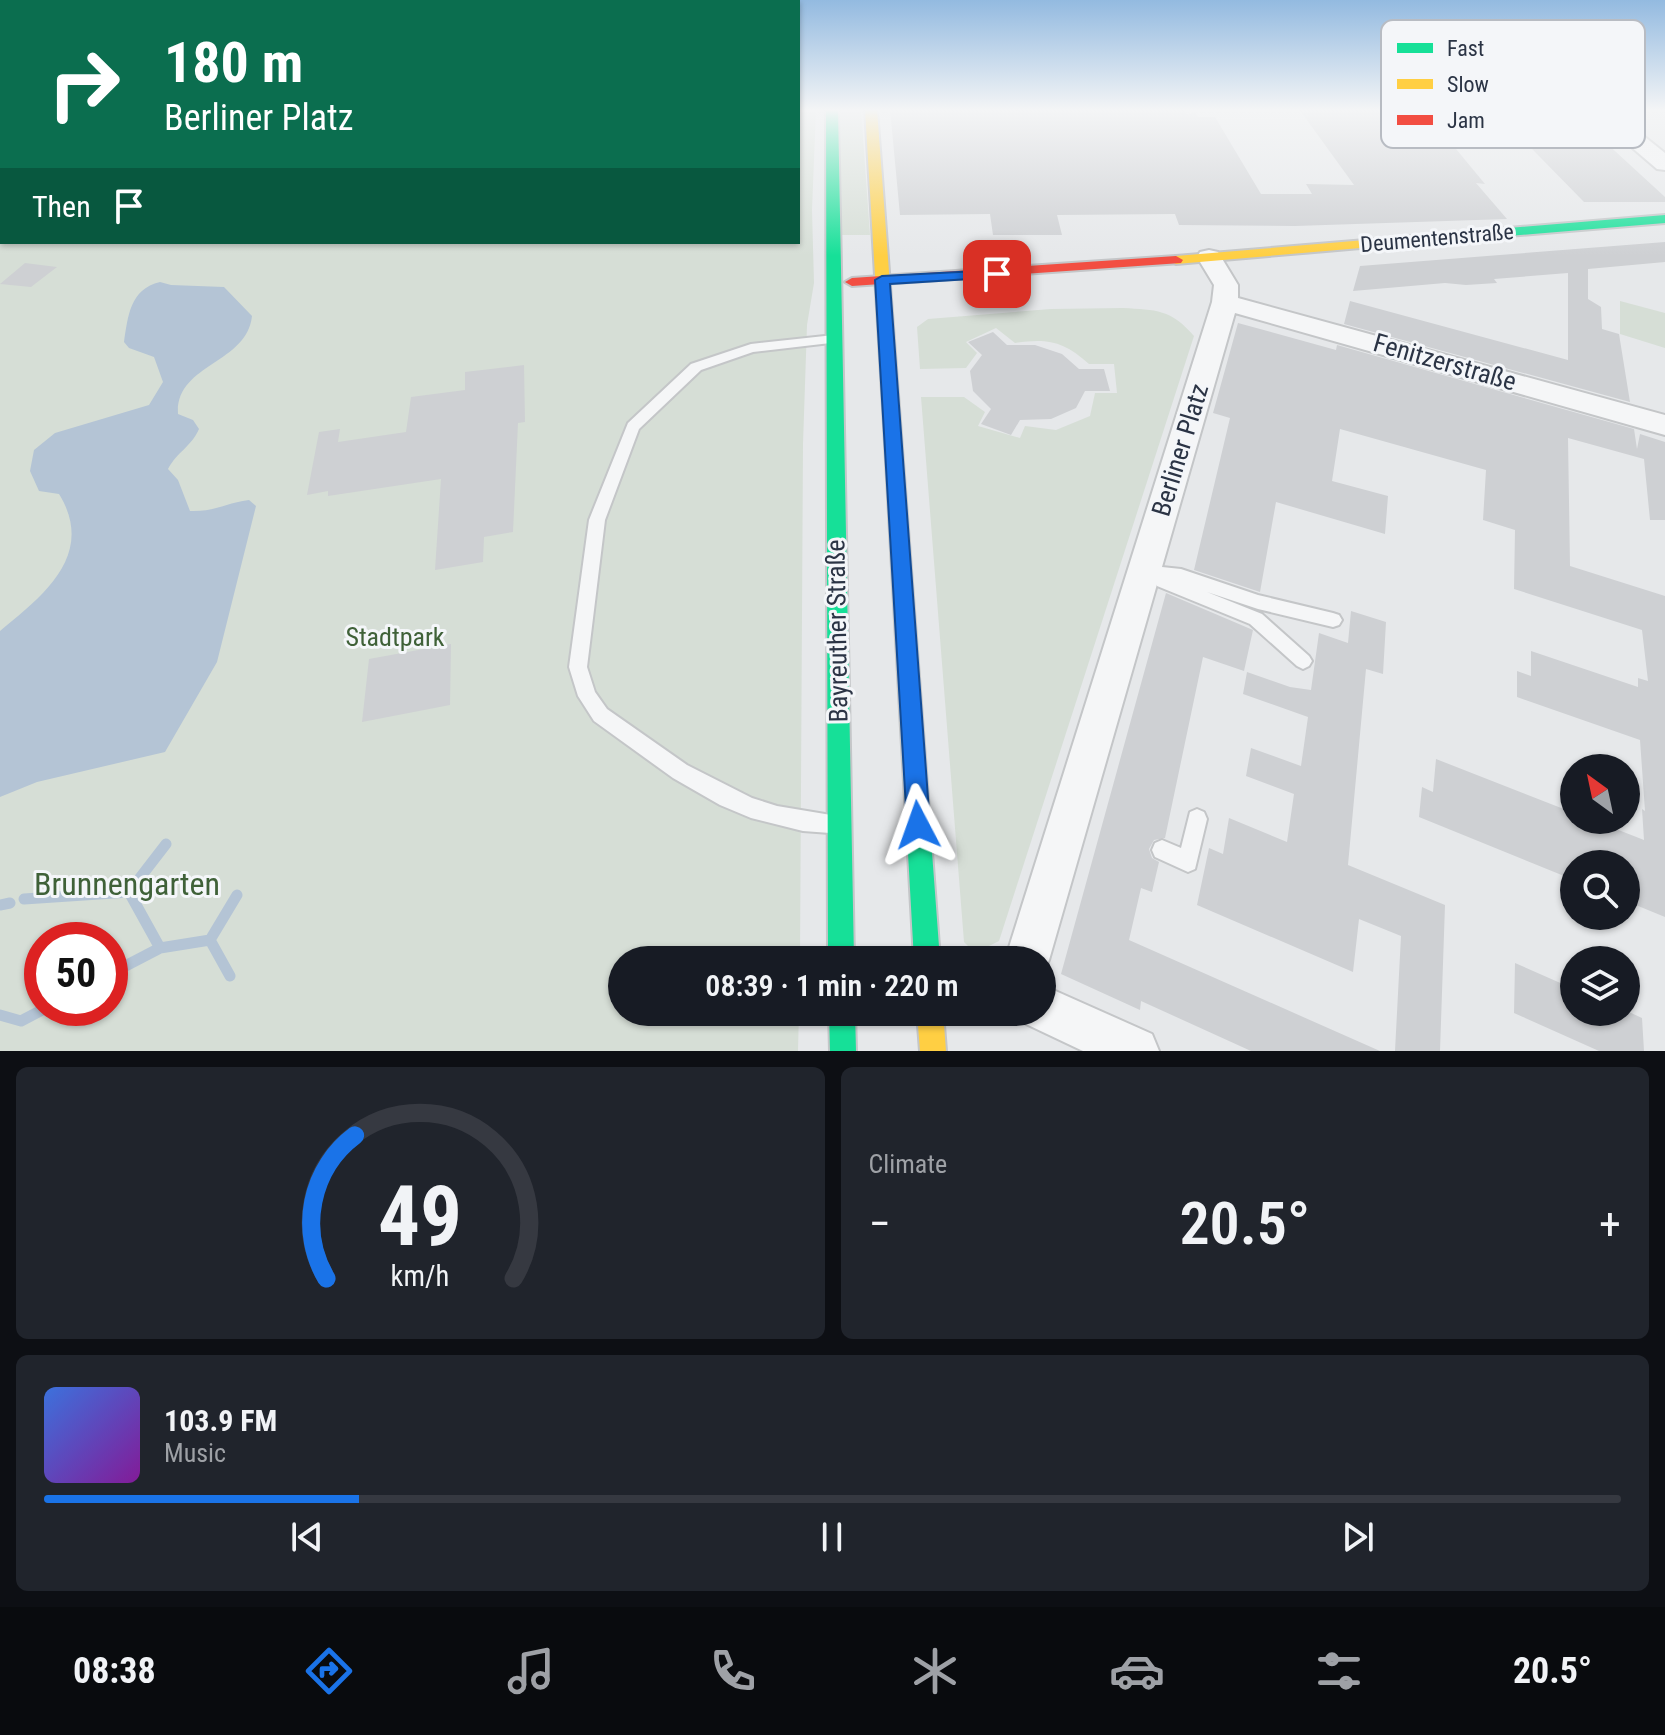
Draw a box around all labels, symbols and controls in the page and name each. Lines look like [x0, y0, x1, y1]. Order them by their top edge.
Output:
legend [1381, 20, 1645, 148]
text: 180 m [164, 30, 303, 96]
icon: right [32, 32, 136, 136]
text: Fast [1447, 36, 1484, 61]
text: Slow [1447, 72, 1489, 97]
text: Berliner Platz [164, 97, 353, 139]
text: Jam [1447, 108, 1485, 133]
icon: arrive [107, 184, 151, 228]
text: Then [32, 189, 91, 224]
street label: Deumentenstraße [1359, 219, 1515, 257]
pin [963, 240, 1031, 308]
icon: arrive [975, 252, 1019, 296]
street label: Fenitzerstraße [1370, 327, 1520, 397]
street label: Berliner Platz [1146, 380, 1214, 520]
street label: Bayreuther Straße [820, 539, 854, 723]
park label: Stadtpark [345, 622, 445, 652]
north arrow [1560, 754, 1640, 834]
map controls [1560, 754, 1640, 1026]
position arrow [876, 783, 960, 867]
button: search [1560, 850, 1640, 930]
park label: Brunnengarten [34, 865, 220, 903]
speed limit sign: 50 [24, 922, 128, 1026]
button: layers [1560, 946, 1640, 1026]
text: 08:39 · 1 min · 220 m [705, 968, 959, 1003]
text: Climate [869, 1149, 947, 1179]
text: 49 [378, 1168, 462, 1265]
text: 20.5° [1179, 1188, 1310, 1259]
text: − [869, 1198, 891, 1250]
text: + [1599, 1198, 1621, 1250]
text: km/h [391, 1259, 450, 1293]
text: 103.9 FM [164, 1403, 277, 1438]
text: Music [164, 1438, 226, 1468]
icon: previous [285, 1515, 329, 1559]
icon: pause [810, 1515, 854, 1559]
icon: next [1336, 1515, 1380, 1559]
icon: directions [301, 1643, 357, 1699]
icon: music [503, 1643, 559, 1699]
icon: phone [705, 1643, 761, 1699]
icon: climate [907, 1643, 963, 1699]
icon: car [1109, 1643, 1165, 1699]
icon: filters [1311, 1643, 1367, 1699]
text: 08:38 [73, 1650, 156, 1692]
text: 20.5° [1513, 1650, 1592, 1692]

